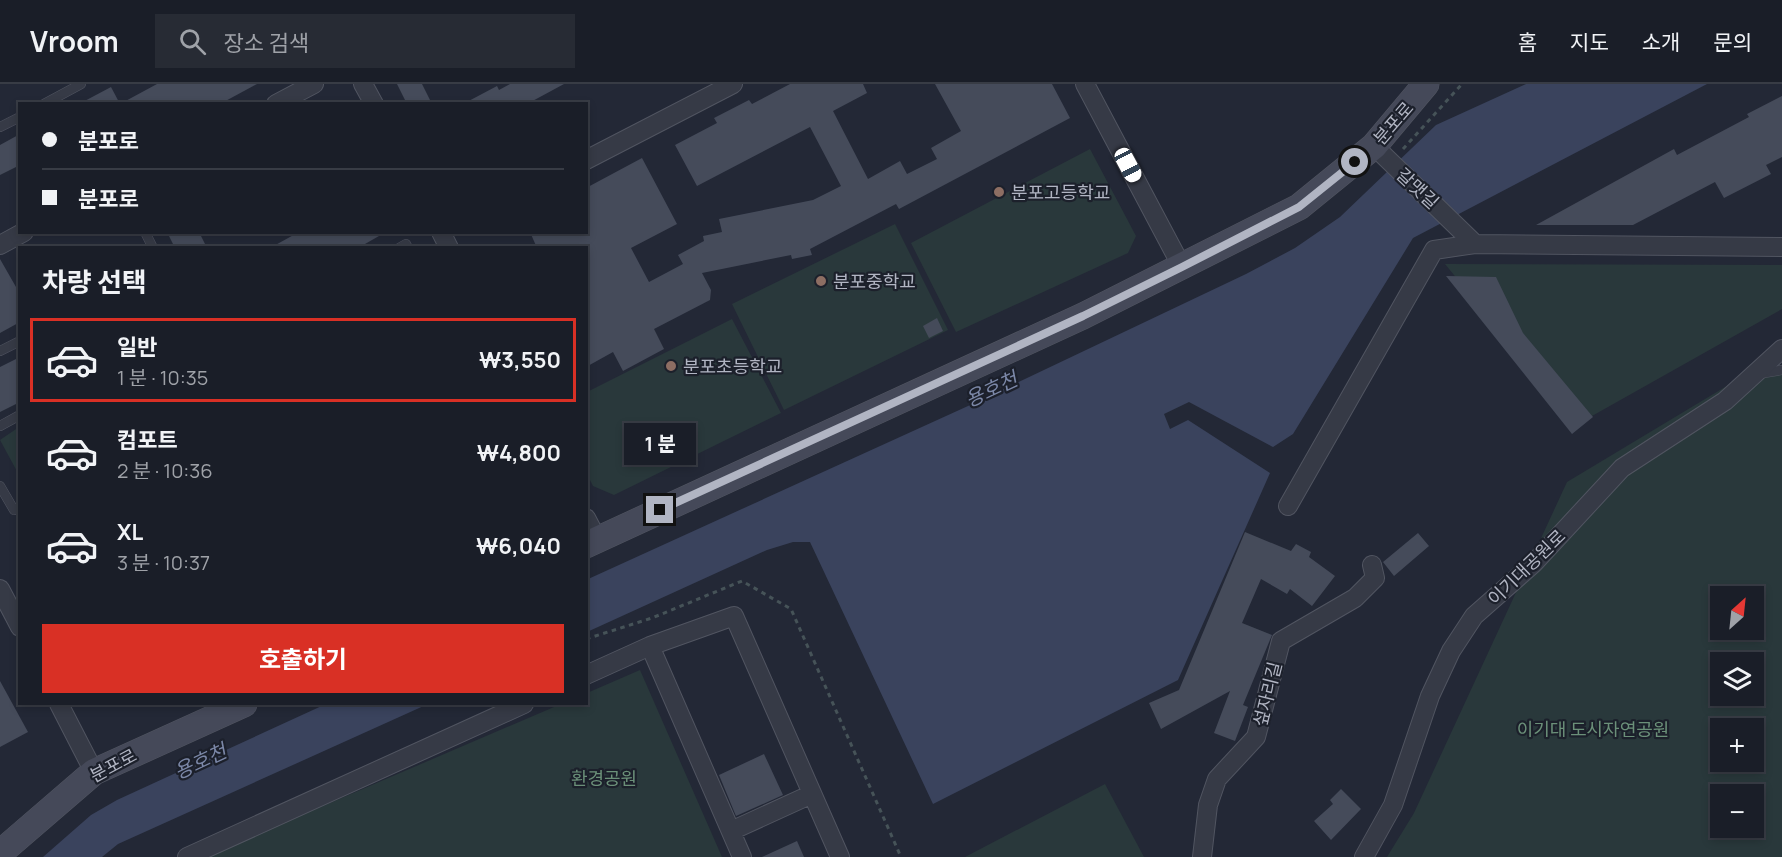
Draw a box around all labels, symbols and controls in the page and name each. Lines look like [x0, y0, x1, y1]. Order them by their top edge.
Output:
search box [155, 14, 575, 68]
text: Vroom [30, 22, 119, 60]
icon: search [176, 25, 209, 58]
text: 장소 검색 [224, 28, 309, 58]
text: 홈 [1518, 28, 1537, 56]
text: 지도 [1570, 28, 1609, 56]
text: 소개 [1642, 28, 1680, 56]
text: 문의 [1713, 28, 1752, 56]
street label: 분포로 [1368, 96, 1418, 150]
text: 분포로 [78, 126, 139, 156]
car [1112, 145, 1144, 185]
route start [1341, 148, 1368, 175]
street label: 갈맷길 [1392, 162, 1444, 214]
place label: 분포고등학교 [1011, 180, 1110, 204]
text: 분포로 [78, 184, 139, 214]
marker: 분포고등학교 [992, 185, 1006, 199]
text: 차량 선택 [42, 263, 147, 300]
place label: 분포중학교 [833, 269, 916, 293]
marker: 분포중학교 [814, 274, 828, 288]
text: 일반 [117, 332, 157, 362]
icon: car [45, 333, 99, 387]
text: ₩3,550 [479, 345, 561, 375]
place label: 분포초등학교 [683, 354, 782, 378]
marker: 분포초등학교 [664, 359, 678, 373]
text: 1 분 · 10:35 [117, 364, 208, 391]
water label: 용호천 [960, 364, 1024, 413]
callout: 1 분 [624, 423, 696, 465]
text: 컴포트 [117, 425, 178, 455]
icon: car [45, 426, 99, 480]
text: 1 분 [644, 430, 676, 457]
text: ₩4,800 [477, 438, 561, 468]
text: 2 분 · 10:36 [117, 457, 213, 484]
route end [646, 496, 673, 523]
text: XL [117, 517, 143, 547]
icon: car [45, 519, 99, 573]
street label: 이기대공원로 [1482, 524, 1570, 610]
text: ₩6,040 [476, 531, 561, 561]
text: 3 분 · 10:37 [117, 549, 210, 576]
north arrow [1710, 586, 1764, 640]
map controls [1710, 586, 1764, 838]
button: 호출하기 [42, 624, 564, 693]
button: layers [1710, 652, 1764, 706]
street label: 섶자리길 [1247, 659, 1287, 729]
park label: 이기대 도시자연공원 [1517, 717, 1669, 741]
button: + [1710, 718, 1764, 772]
water label: 용호천 [169, 736, 233, 785]
street label: 분포로 [85, 743, 141, 787]
park label: 환경공원 [571, 766, 637, 790]
button: − [1710, 784, 1764, 838]

